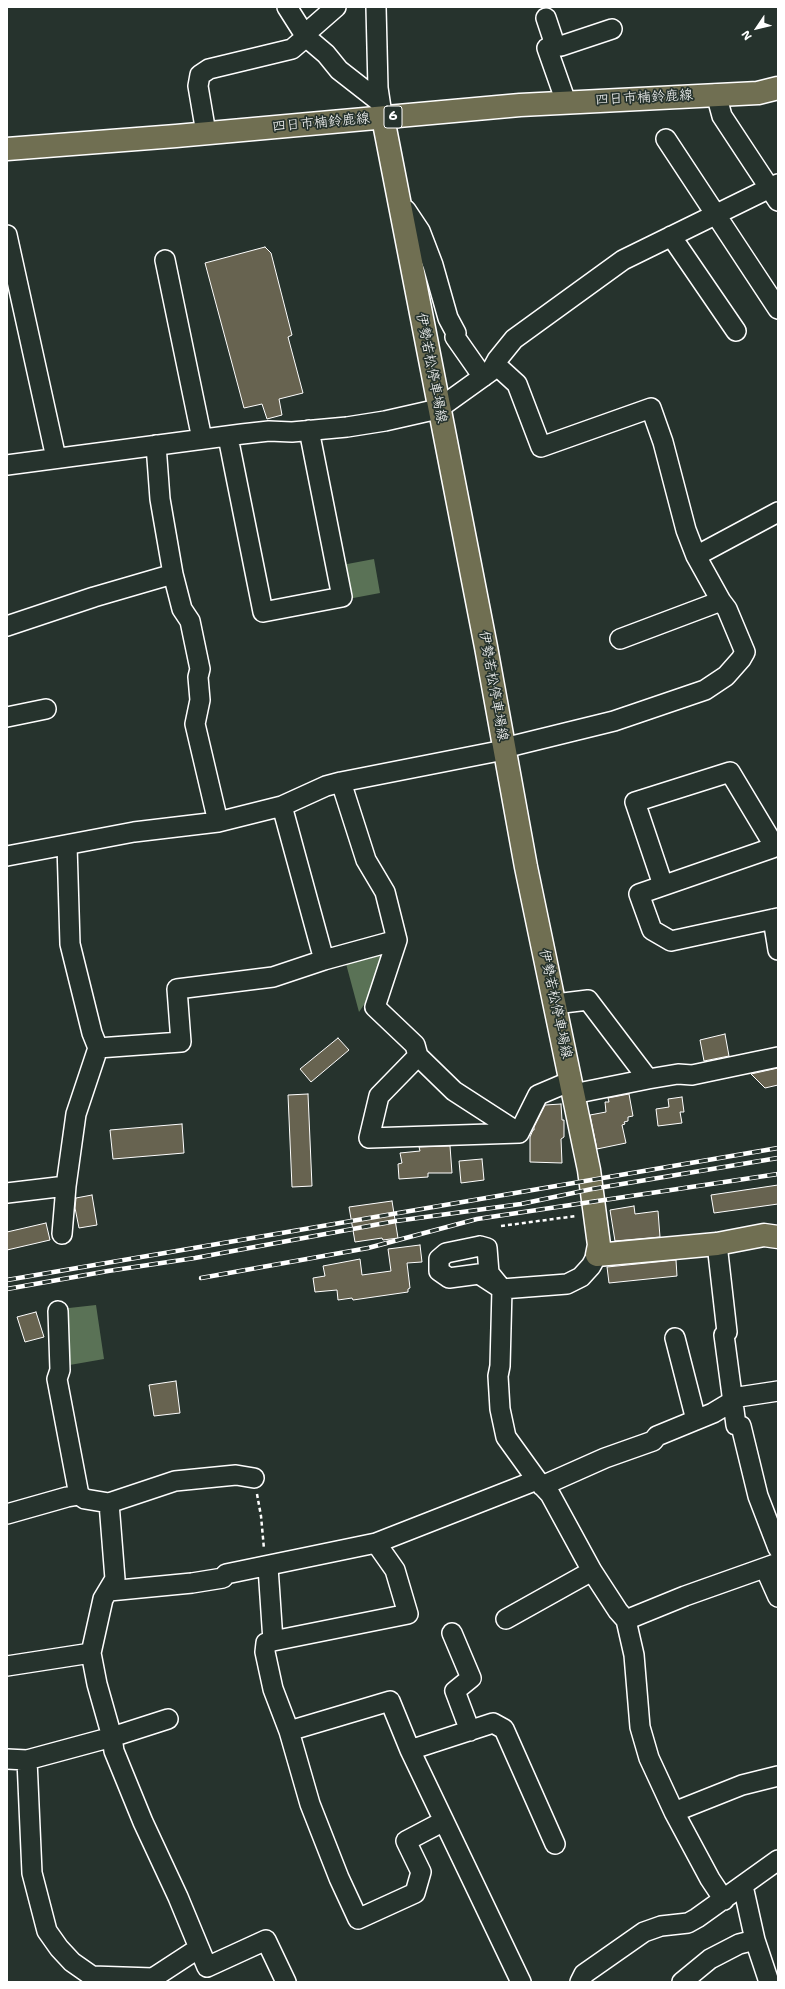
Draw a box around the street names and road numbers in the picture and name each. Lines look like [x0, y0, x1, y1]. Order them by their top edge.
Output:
street label: 四日市楠鈴鹿線 [595, 87, 693, 109]
road number: 6 [384, 106, 402, 128]
street label: 四日市楠鈴鹿線 [271, 110, 371, 136]
street label: 伊勢若松停車場線 [412, 311, 450, 425]
street label: 伊勢若松停車場線 [475, 629, 511, 743]
street label: 伊勢若松停車場線 [535, 947, 575, 1061]

